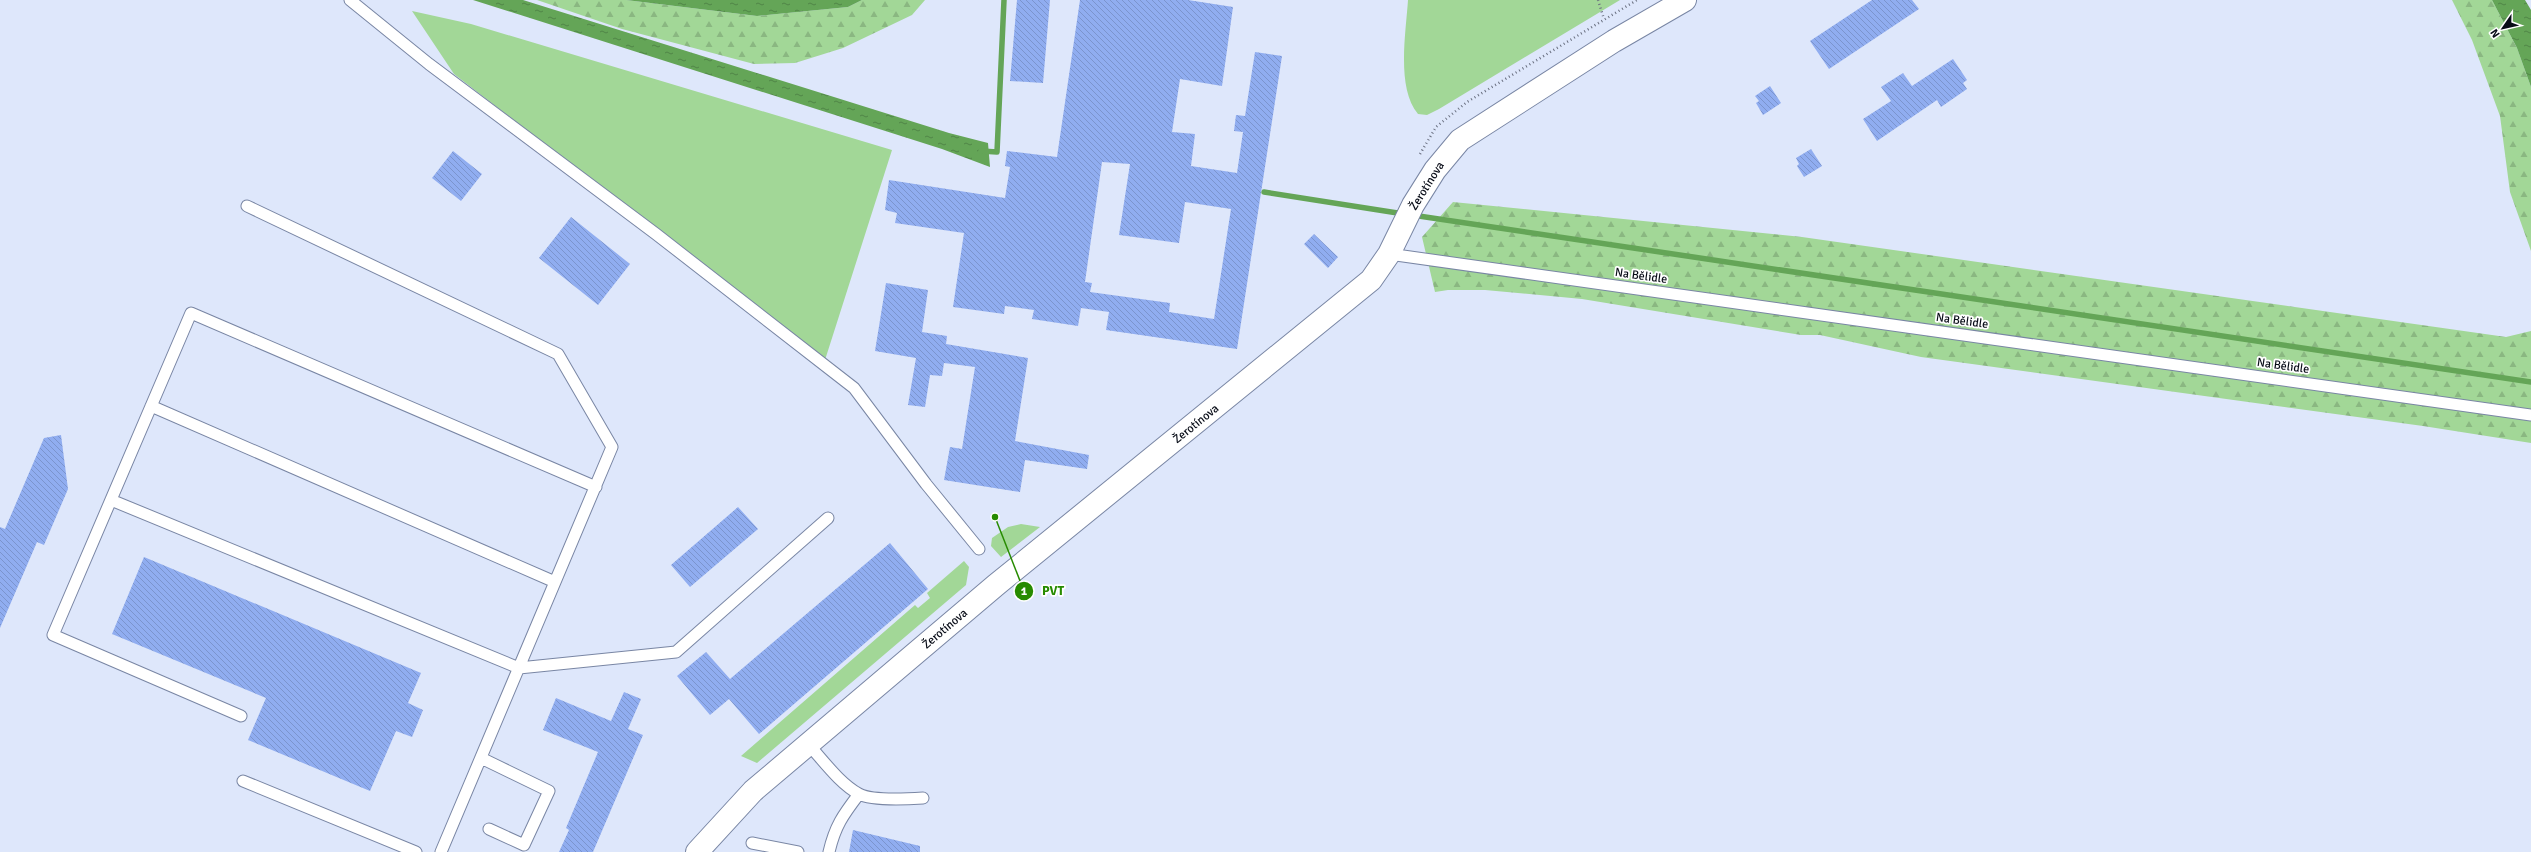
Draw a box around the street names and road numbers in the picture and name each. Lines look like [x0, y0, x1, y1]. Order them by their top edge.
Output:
street label: Žerotínova [1406, 159, 1448, 213]
street label: Na Bělidle [1614, 265, 1668, 287]
street label: Na Bělidle [1935, 310, 1989, 332]
street label: Na Bělidle [2256, 355, 2310, 377]
street label: Žerotínova [1170, 401, 1222, 447]
street label: Žerotínova [919, 606, 971, 652]

